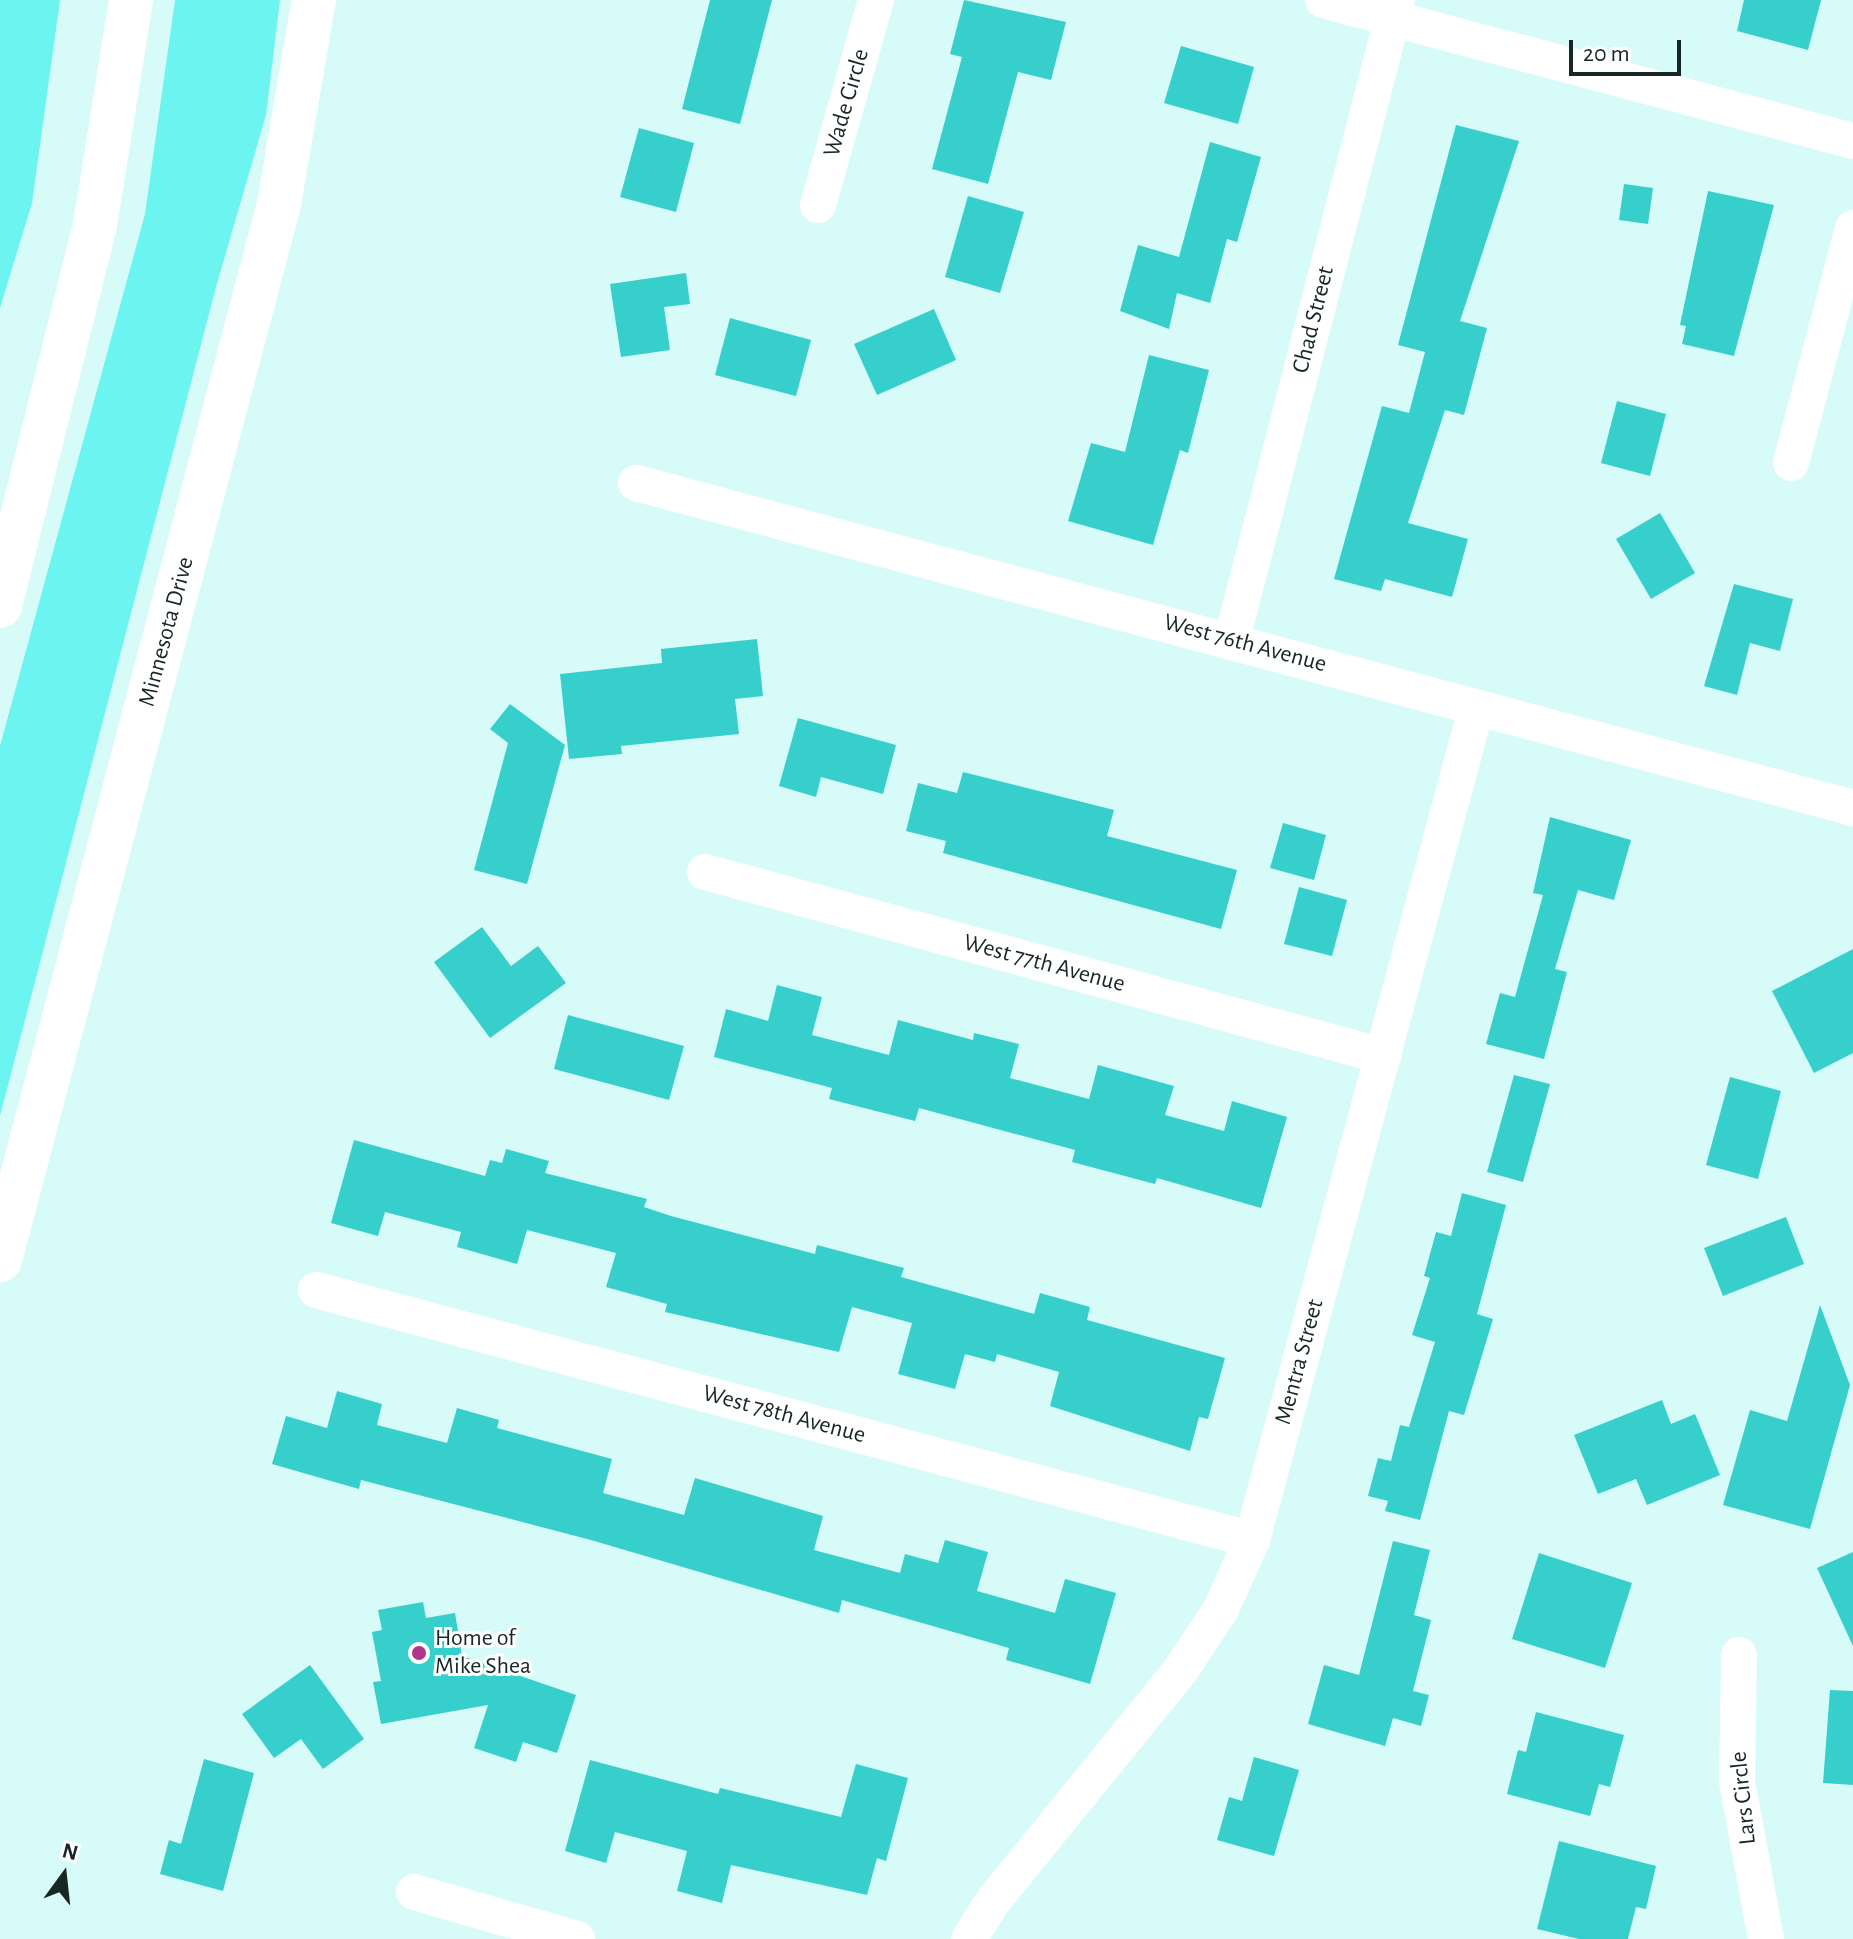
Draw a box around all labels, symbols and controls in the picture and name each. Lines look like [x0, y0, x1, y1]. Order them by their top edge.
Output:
scale bar [1573, 24, 1685, 74]
text: 20 m [1583, 42, 1630, 66]
street label: Wade Circle [818, 46, 876, 160]
street label: Chad Street [1287, 264, 1341, 376]
street label: Minnesota Drive [133, 554, 201, 710]
street label: West 76th Avenue [1160, 608, 1330, 680]
street label: West 77th Avenue [960, 929, 1128, 999]
street label: Mentra Street [1269, 1296, 1331, 1428]
street label: West 78th Avenue [699, 1379, 869, 1451]
place label: Home of Mike Shea [435, 1625, 531, 1681]
marker: Home of Mike Shea [410, 1644, 428, 1662]
street label: Lars Circle [1725, 1750, 1763, 1846]
north arrow [24, 1835, 104, 1915]
text: N [60, 1839, 80, 1864]

